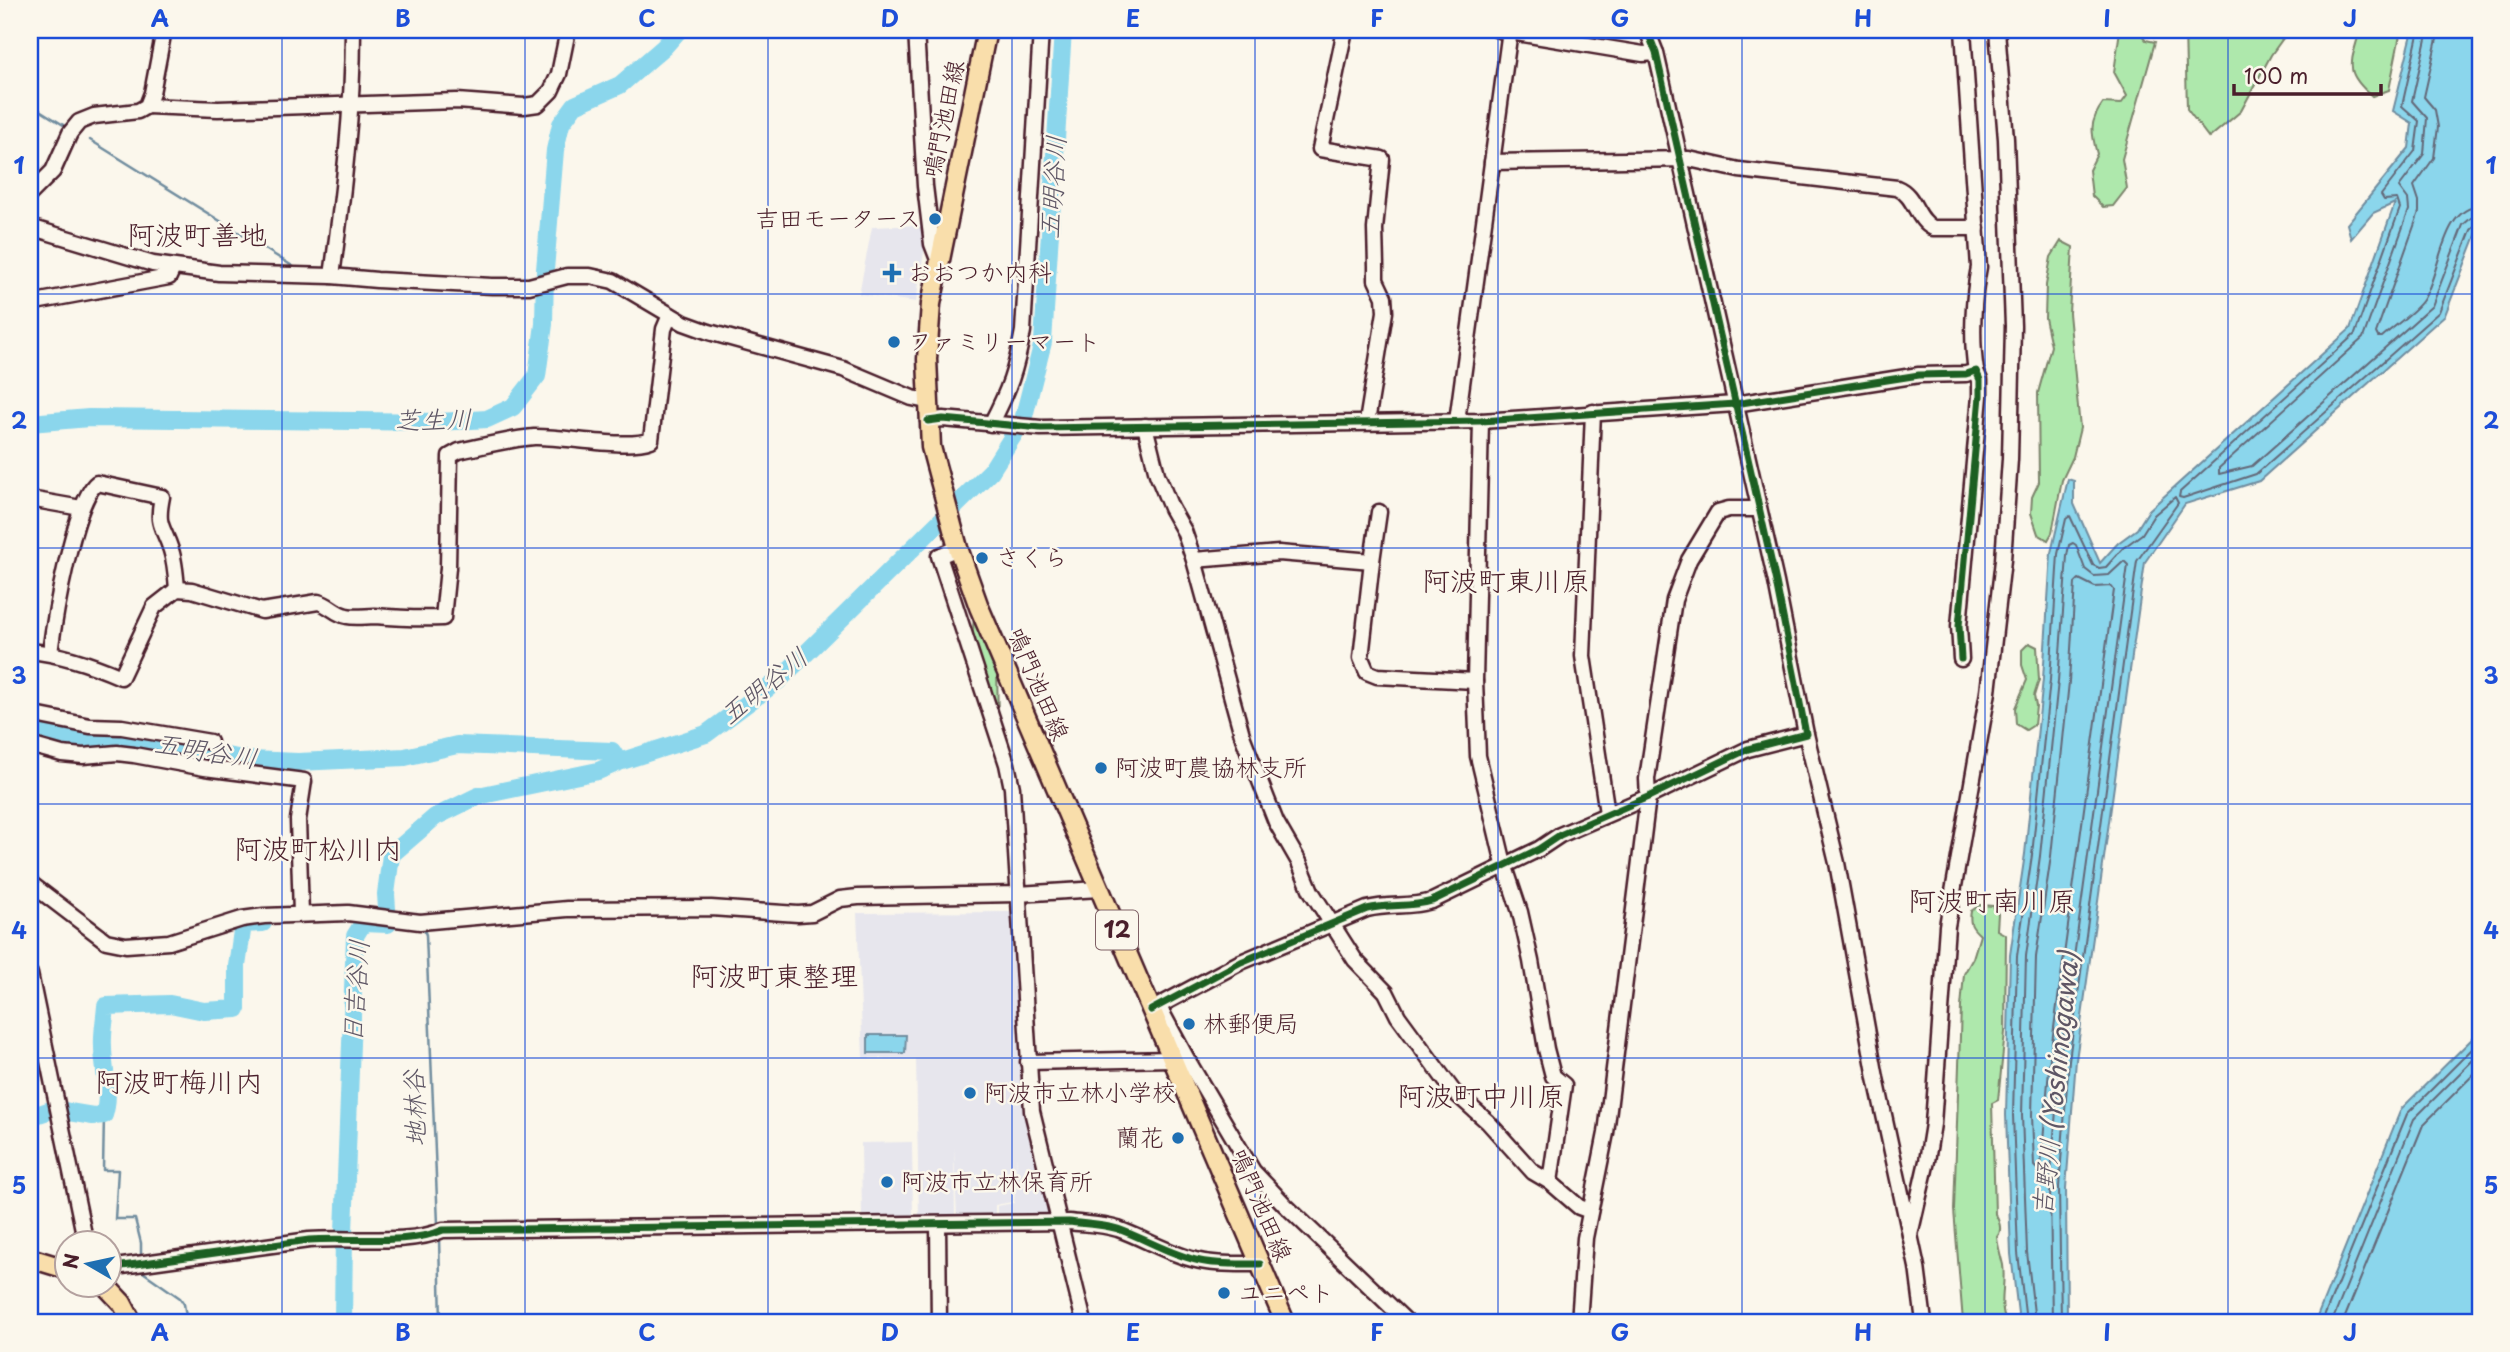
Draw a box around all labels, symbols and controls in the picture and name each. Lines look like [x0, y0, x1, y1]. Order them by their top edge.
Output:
text: A [151, 0, 169, 35]
text: B [395, 0, 411, 35]
text: C [638, 0, 656, 35]
text: D [881, 0, 899, 35]
text: E [1126, 0, 1140, 35]
text: F [1370, 0, 1384, 35]
text: G [1611, 0, 1629, 35]
text: H [1854, 0, 1872, 35]
text: I [2103, 0, 2111, 35]
text: J [2343, 0, 2357, 35]
scale bar [2234, 52, 2380, 96]
street label: 鳴門池田線 [912, 56, 972, 181]
text: 100 m [2244, 59, 2308, 91]
water label: 五明谷川 [1028, 134, 1075, 240]
text: 1 [14, 147, 25, 182]
text: 1 [2486, 147, 2497, 182]
place label: 吉田モータース [755, 199, 921, 235]
marker: 吉田モータース [927, 211, 943, 227]
district label: 阿波町善地 [127, 212, 267, 255]
place label: おおつか内科 [908, 253, 1052, 289]
marker: おおつか内科 [882, 263, 902, 283]
place label: ファミリーマート [908, 322, 1100, 358]
marker: ファミリーマート [886, 334, 902, 350]
water label: 芝生川 [394, 398, 472, 439]
text: 2 [11, 402, 27, 437]
text: 2 [2483, 402, 2499, 437]
place label: さくら [996, 538, 1068, 574]
marker: さくら [974, 550, 990, 566]
district label: 阿波町東川原 [1422, 558, 1590, 601]
street label: 鳴門池田線 [1000, 621, 1080, 745]
water label: 五明谷川 [710, 637, 816, 733]
text: 3 [11, 657, 27, 692]
text: 3 [2483, 657, 2499, 692]
water label: 五明谷川 [152, 722, 261, 777]
place label: 阿波町農協林支所 [1115, 748, 1307, 784]
marker: 阿波町農協林支所 [1093, 760, 1109, 776]
district label: 阿波町松川内 [234, 826, 402, 869]
district label: 阿波町南川原 [1908, 878, 2076, 921]
road number: 12 [1096, 911, 1138, 950]
text: 4 [11, 912, 27, 947]
text: 4 [2483, 912, 2499, 947]
water label: 日吉谷川 [331, 938, 378, 1044]
water label: 吉野川 (Yoshinogawa) [2021, 948, 2088, 1218]
district label: 阿波町東整理 [690, 953, 858, 996]
place label: 林郵便局 [1203, 1004, 1299, 1040]
marker: 林郵便局 [1181, 1016, 1197, 1032]
district label: 阿波町梅川内 [95, 1059, 263, 1102]
water label: 地林谷 [393, 1067, 434, 1148]
place label: 阿波市立林小学校 [984, 1073, 1176, 1109]
district label: 阿波町中川原 [1397, 1073, 1565, 1116]
marker: 阿波市立林小学校 [962, 1085, 978, 1101]
place label: 蘭花 [1116, 1118, 1164, 1154]
marker: 蘭花 [1170, 1130, 1186, 1146]
street label: 鳴門池田線 [1223, 1142, 1303, 1266]
place label: 阿波市立林保育所 [901, 1162, 1093, 1198]
text: 5 [12, 1167, 26, 1202]
text: 5 [2484, 1167, 2498, 1202]
marker: 阿波市立林保育所 [879, 1174, 895, 1190]
north arrow [52, 1230, 122, 1300]
text: N [55, 1252, 85, 1271]
place label: ユニペト [1238, 1273, 1334, 1309]
marker: ユニペト [1216, 1285, 1232, 1301]
text: A [151, 1314, 169, 1349]
text: B [395, 1314, 411, 1349]
text: C [638, 1314, 656, 1349]
text: D [881, 1314, 899, 1349]
text: E [1126, 1314, 1140, 1349]
text: F [1370, 1314, 1384, 1349]
text: G [1611, 1314, 1629, 1349]
text: H [1854, 1314, 1872, 1349]
text: I [2103, 1314, 2111, 1349]
text: J [2343, 1314, 2357, 1349]

